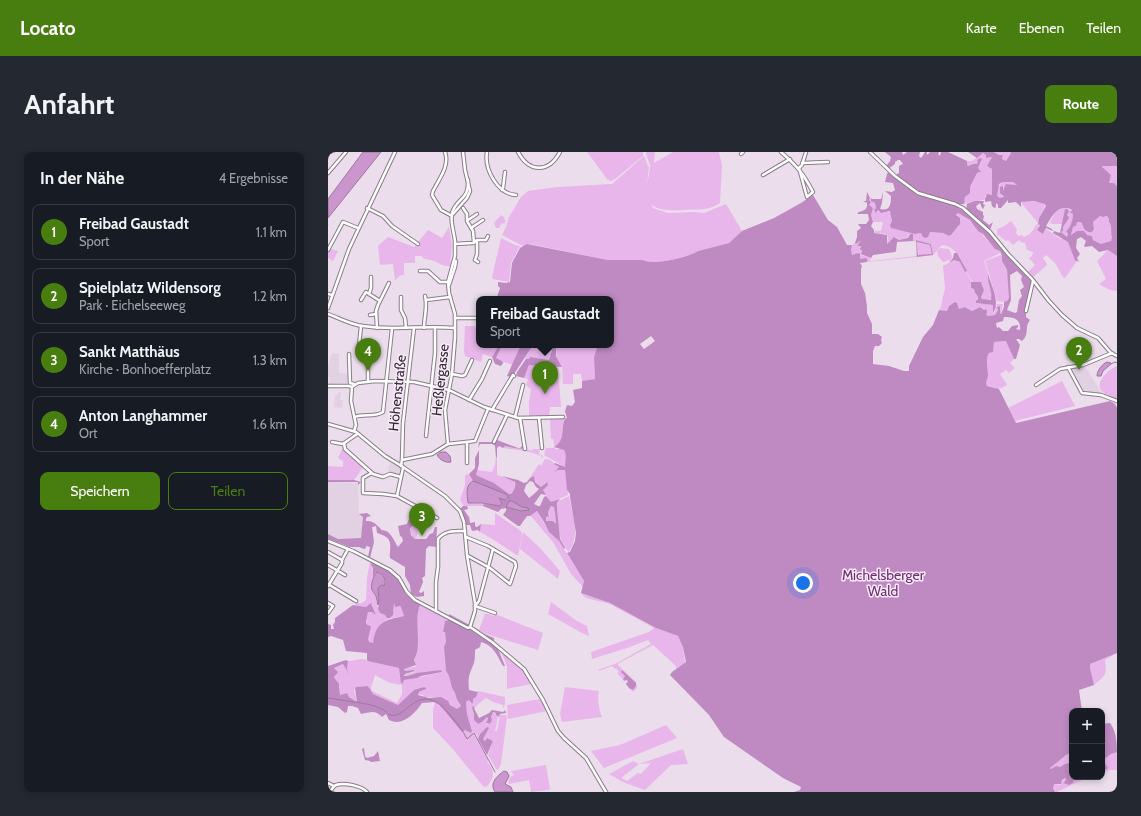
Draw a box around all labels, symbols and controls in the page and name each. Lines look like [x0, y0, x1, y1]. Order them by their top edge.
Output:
text: Locato [20, 17, 76, 40]
text: Karte [966, 19, 997, 37]
text: Ebenen [1019, 19, 1064, 37]
text: Teilen [1086, 19, 1121, 37]
button: Route [1045, 85, 1117, 123]
text: Anfahrt [24, 87, 114, 121]
text: In der Nähe [40, 168, 124, 188]
text: 4 Ergebnisse [219, 170, 288, 186]
text: Freibad Gaustadt [79, 215, 189, 233]
text: 1 [52, 224, 56, 240]
text: 1.1 km [256, 224, 287, 240]
text: Sport [79, 233, 109, 249]
text: Spielplatz Wildensorg [79, 279, 221, 297]
text: 2 [51, 288, 57, 304]
text: 1.2 km [253, 288, 287, 304]
popup [476, 296, 614, 348]
text: Park · Eichelseeweg [79, 297, 185, 313]
text: Freibad Gaustadt [490, 305, 600, 323]
text: Sport [490, 323, 521, 339]
pin: 2 [1066, 337, 1092, 370]
pin: 4 [355, 338, 381, 371]
text: Sankt Matthäus [79, 343, 180, 361]
street label: Heßlergasse [427, 343, 453, 417]
text: 3 [50, 352, 58, 368]
text: 1.3 km [253, 352, 287, 368]
street label: Höhenstraße [384, 354, 410, 432]
text: Kirche · Bonhoefferplatz [79, 361, 211, 377]
pin: 1 [532, 361, 558, 394]
text: Anton Langhammer [79, 407, 207, 425]
text: 4 [50, 416, 58, 432]
text: 1.6 km [253, 416, 287, 432]
text: Ort [79, 425, 97, 441]
button: Speichern [40, 472, 160, 510]
button: Teilen [168, 472, 288, 510]
pin: 3 [409, 503, 435, 536]
park label: Michelsberger Wald [842, 566, 925, 600]
your location [793, 573, 813, 593]
map controls [1069, 708, 1105, 780]
button: + [1069, 708, 1105, 744]
button: − [1069, 744, 1105, 780]

